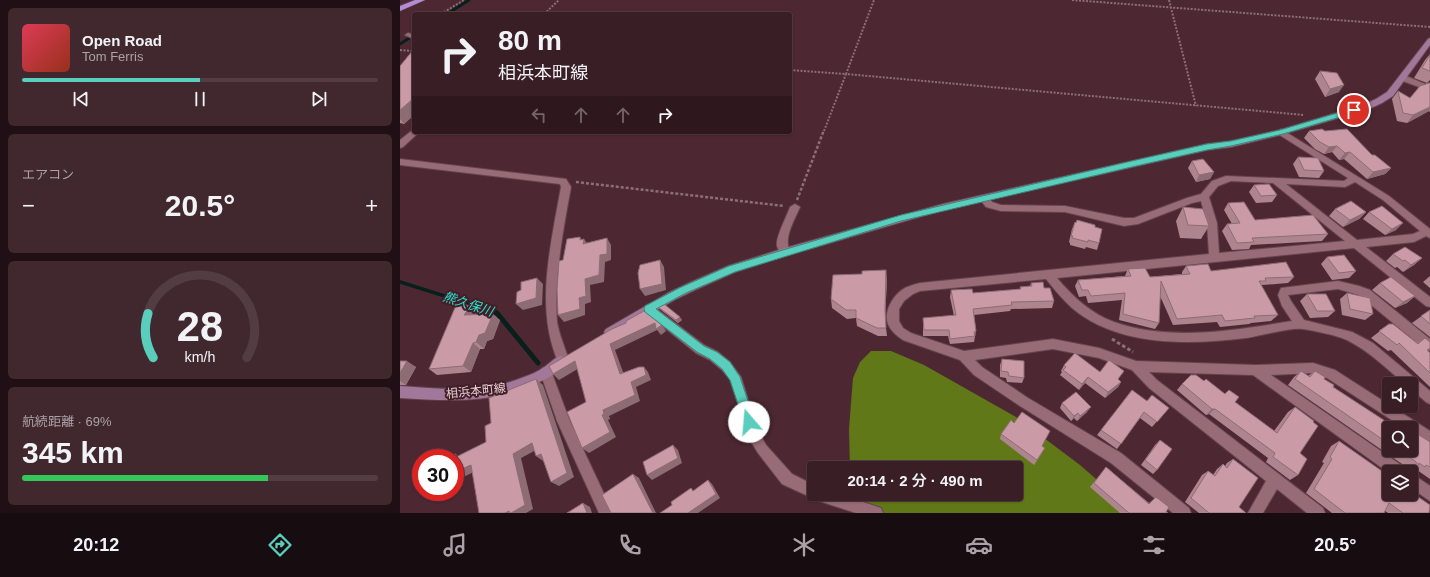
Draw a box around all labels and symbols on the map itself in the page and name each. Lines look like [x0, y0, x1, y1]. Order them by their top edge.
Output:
pin [1337, 93, 1371, 127]
water label: 熊久保川 [441, 289, 497, 320]
street label: 相浜本町線 [445, 381, 507, 401]
position arrow [728, 401, 770, 443]
speed limit sign: 30 [412, 449, 464, 501]

